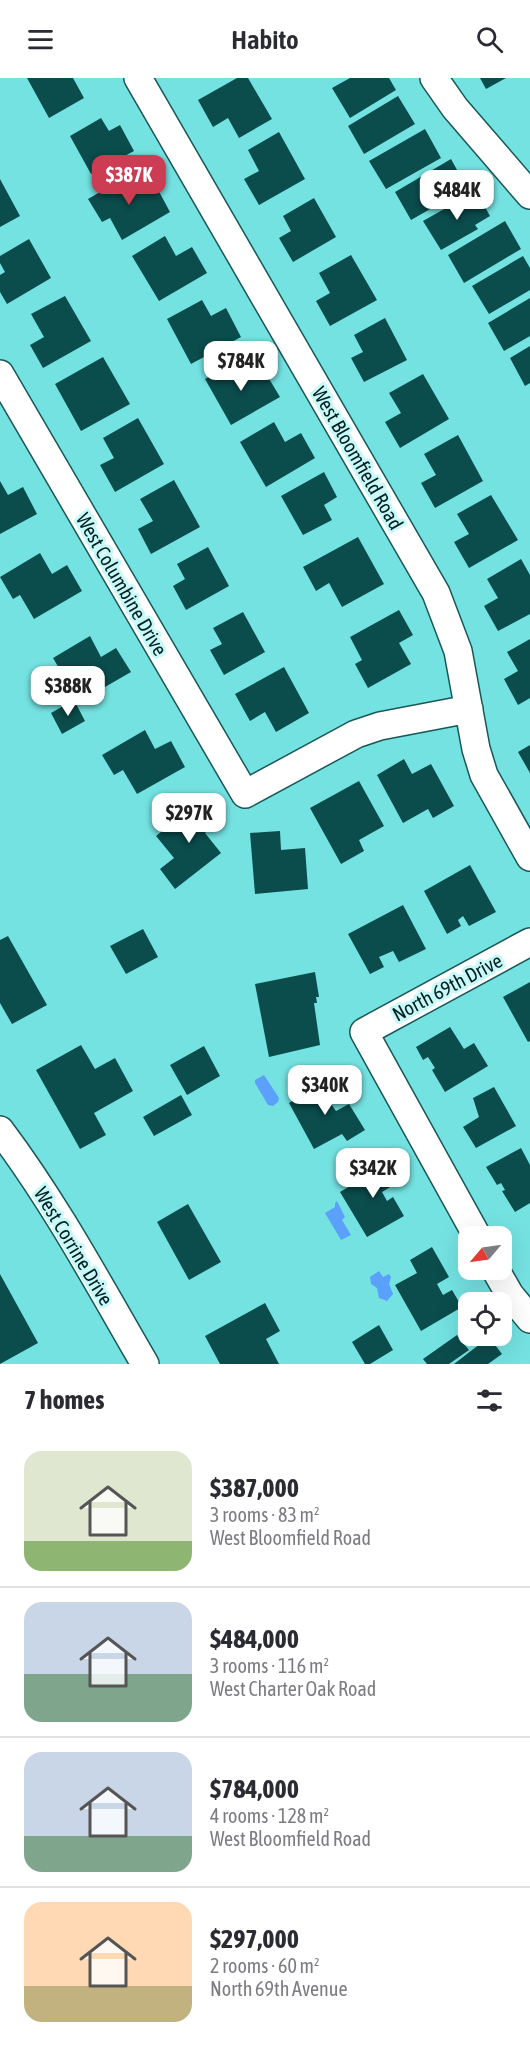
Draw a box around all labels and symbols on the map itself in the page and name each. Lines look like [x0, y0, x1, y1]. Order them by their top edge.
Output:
pin: $387K [87, 155, 171, 206]
pin: $484K [415, 170, 499, 221]
pin: $784K [199, 341, 283, 392]
street label: West Bloomfield Road [308, 383, 408, 533]
street label: West Columbine Drive [72, 509, 172, 659]
pin: $388K [26, 666, 110, 717]
pin: $297K [147, 793, 231, 844]
street label: North 69th Drive [388, 948, 506, 1026]
pin: $340K [283, 1065, 367, 1116]
pin: $342K [331, 1148, 415, 1199]
street label: West Corrine Drive [30, 1183, 118, 1309]
north arrow [458, 1226, 512, 1280]

